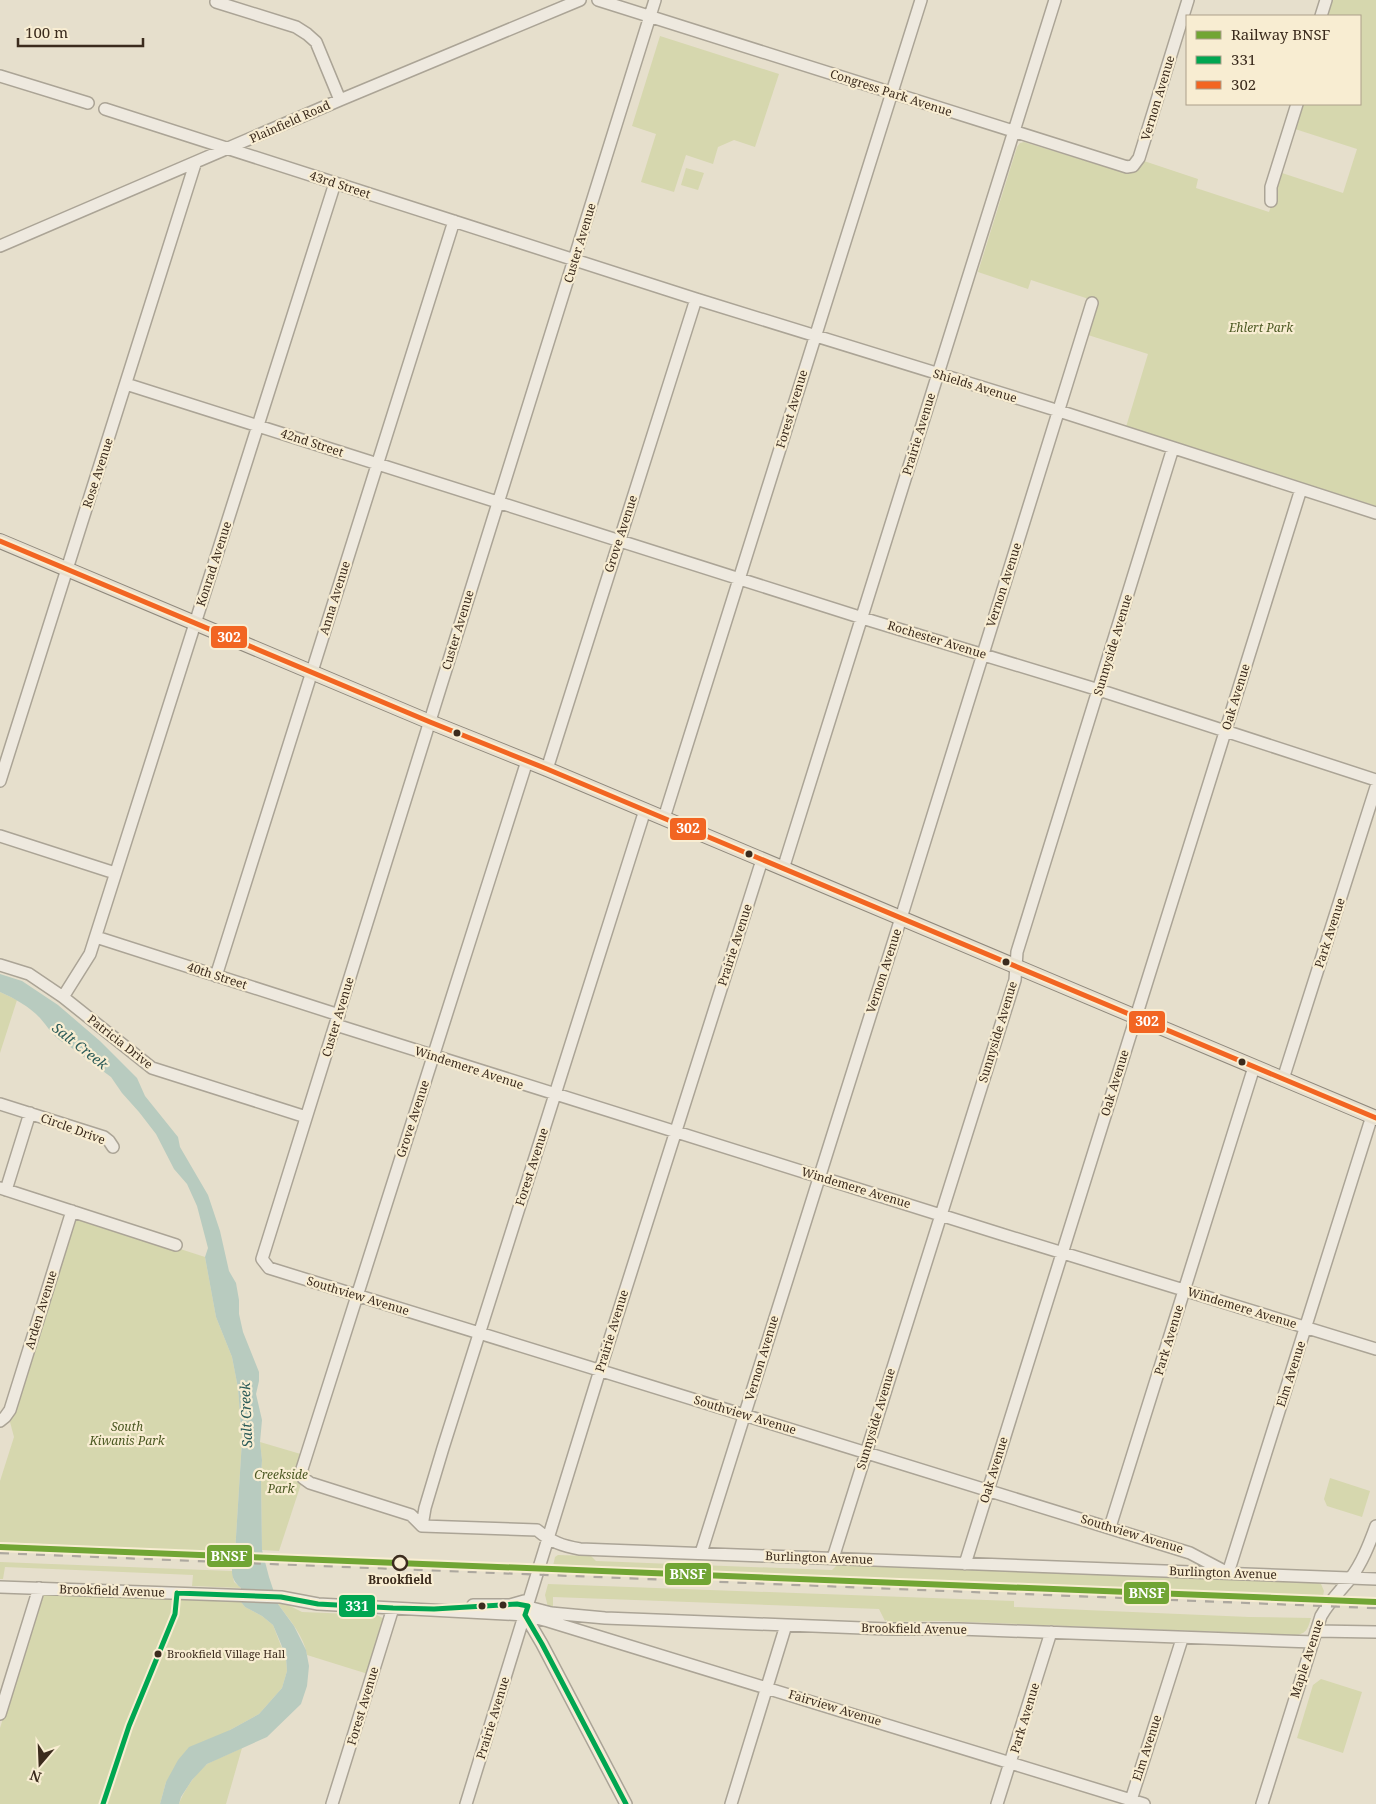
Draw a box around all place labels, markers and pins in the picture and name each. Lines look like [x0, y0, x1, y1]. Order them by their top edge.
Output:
unlabelled marker [452, 728, 462, 738]
unlabelled marker [744, 849, 754, 859]
unlabelled marker [1001, 957, 1011, 967]
unlabelled marker [1237, 1057, 1247, 1067]
marker: Brookfield [392, 1555, 408, 1571]
place label: Brookfield [368, 1571, 432, 1588]
unlabelled marker [498, 1600, 508, 1610]
unlabelled marker [477, 1601, 487, 1611]
place label: Brookfield Village Hall [167, 1646, 286, 1661]
marker: Brookfield Village Hall [153, 1649, 163, 1659]

